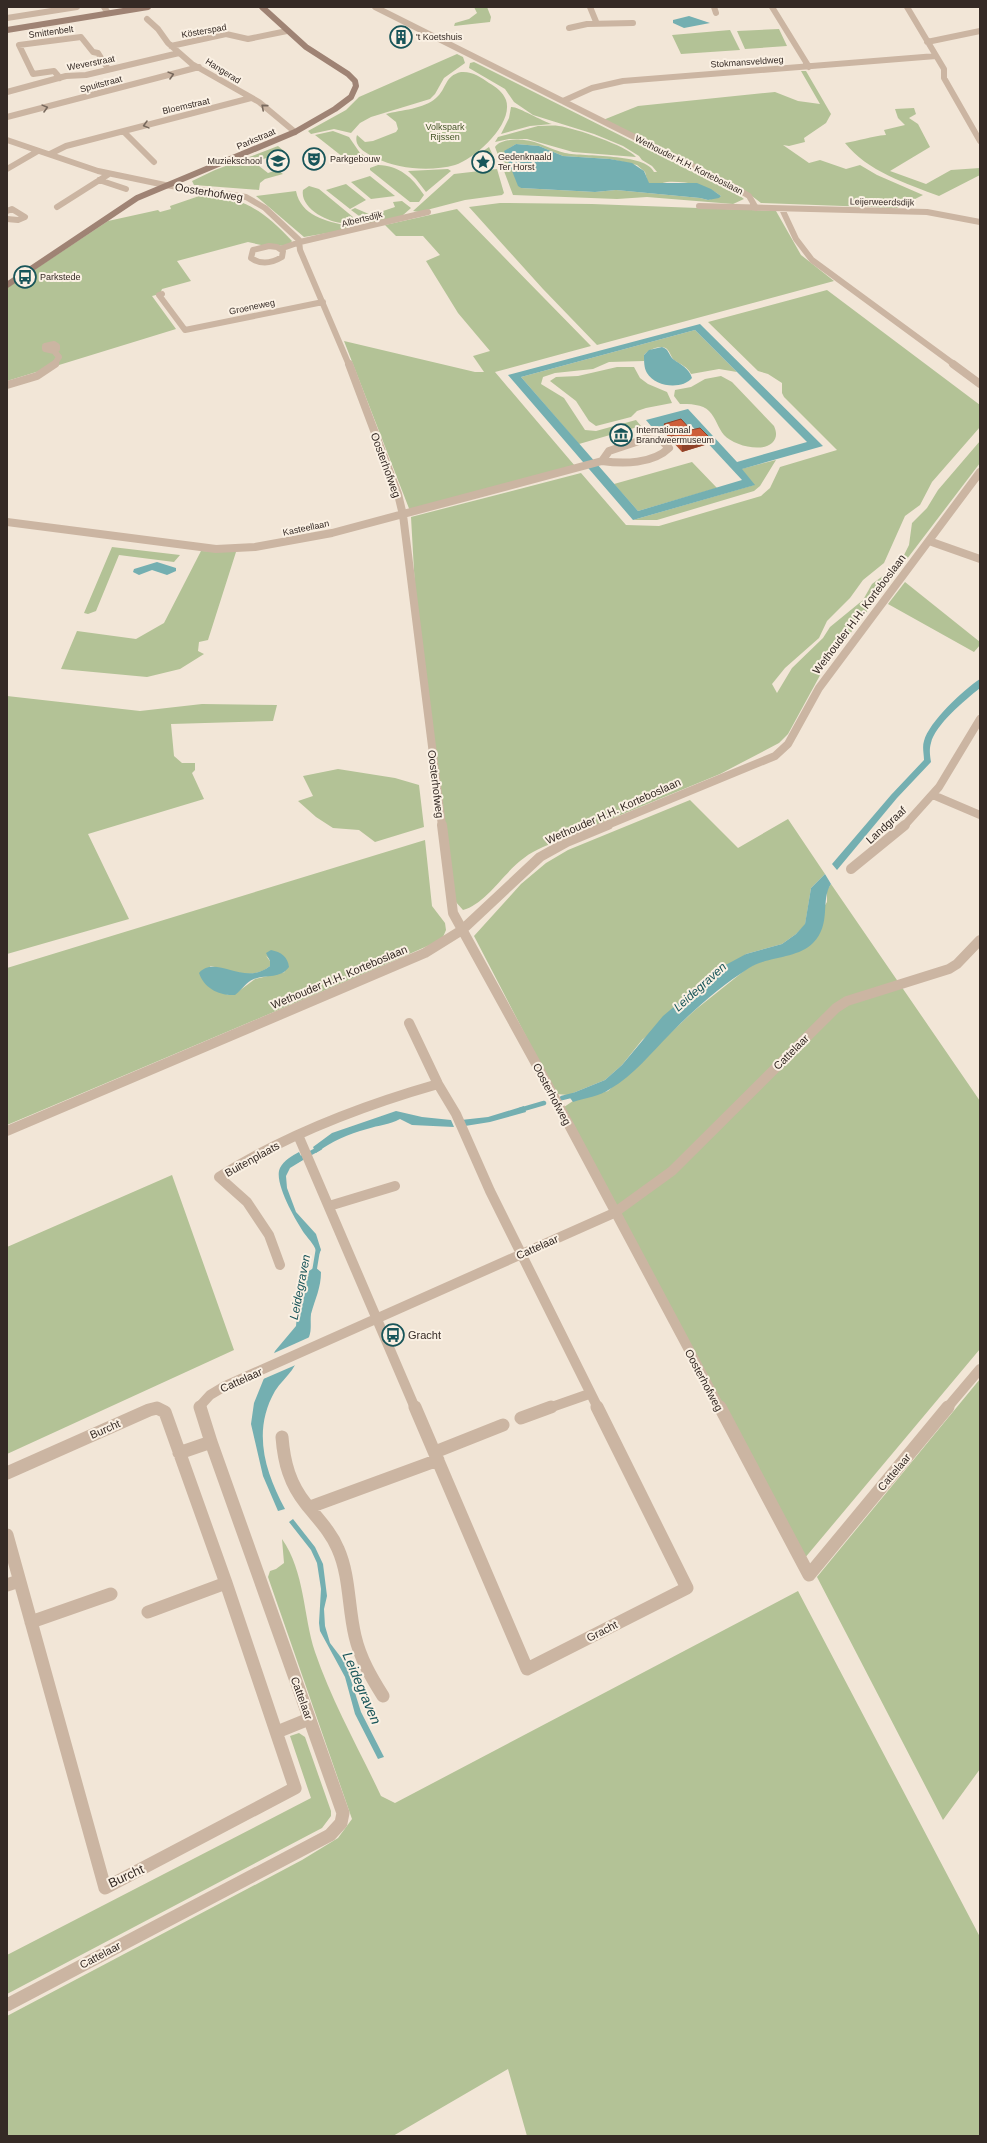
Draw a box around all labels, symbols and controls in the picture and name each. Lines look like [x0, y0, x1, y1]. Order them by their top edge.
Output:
street label: Kösterspad [181, 22, 227, 40]
street label: Smittenbelt [28, 24, 74, 40]
building icon: 't Koetshuis [388, 24, 414, 50]
place label: 't Koetshuis [416, 32, 463, 42]
street label: Weverstraat [66, 53, 116, 73]
street label: Stokmansveldweg [710, 54, 784, 70]
street label: Hangerad [204, 56, 242, 86]
one-way arrow [167, 71, 174, 80]
street label: Spuitstraat [79, 73, 124, 94]
street label: Bloemstraat [161, 96, 211, 116]
one-way arrow [42, 104, 48, 112]
one-way arrow [262, 105, 269, 112]
one-way arrow [143, 120, 150, 129]
park label: Volkspark Rijssen [425, 122, 465, 142]
street label: Parkstraat [235, 126, 277, 152]
street label: Wethouder H.H. Korteboslaan [633, 133, 745, 197]
theatre icon: Parkgebouw [301, 146, 327, 172]
school or university icon: Muziekschool [265, 148, 291, 174]
place icon: Gedenknaald Ter Horst [470, 149, 496, 175]
place label: Gedenknaald Ter Horst [498, 152, 552, 172]
place label: Parkgebouw [330, 154, 381, 164]
place label: Muziekschool [207, 156, 262, 166]
street label: Oosterhofweg [174, 181, 244, 203]
street label: Leijerweerdsdijk [850, 196, 915, 208]
street label: Albertsdijk [341, 209, 384, 229]
bus stop icon: Parkstede [12, 264, 38, 290]
place label: Parkstede [40, 272, 81, 282]
street label: Groeneweg [228, 297, 276, 317]
museum icon: Internationaal Brandweermuseum [608, 422, 634, 448]
place label: Internationaal Brandweermuseum [636, 425, 714, 445]
street label: Oosterhofweg [369, 431, 403, 499]
street label: Kasteellaan [282, 518, 330, 538]
street label: Wethouder H.H. Korteboslaan [810, 552, 908, 676]
street label: Oosterhofweg [426, 749, 446, 819]
street label: Wethouder H.H. Korteboslaan [544, 776, 682, 846]
street label: Landgraaf [864, 803, 909, 846]
street label: Wethouder H.H. Korteboslaan [269, 943, 409, 1011]
water label: Leidegraven [671, 959, 729, 1014]
street label: Cattelaar [771, 1032, 811, 1072]
street label: Oosterhofweg [531, 1061, 573, 1127]
street label: Buitenplaats [223, 1139, 282, 1179]
street label: Cattelaar [514, 1232, 560, 1262]
water label: Leidegraven [287, 1253, 313, 1321]
bus stop icon: Gracht [380, 1322, 406, 1348]
place label: Gracht [408, 1329, 441, 1341]
street label: Oosterhofweg [683, 1347, 725, 1413]
street label: Cattelaar [218, 1365, 264, 1395]
street label: Burcht [88, 1417, 122, 1441]
street label: Cattelaar [875, 1451, 913, 1493]
street label: Gracht [585, 1618, 619, 1644]
water label: Leidegraven [340, 1649, 385, 1727]
street label: Cattelaar [289, 1675, 315, 1721]
street label: Burcht [106, 1861, 147, 1891]
street label: Cattelaar [77, 1939, 123, 1971]

